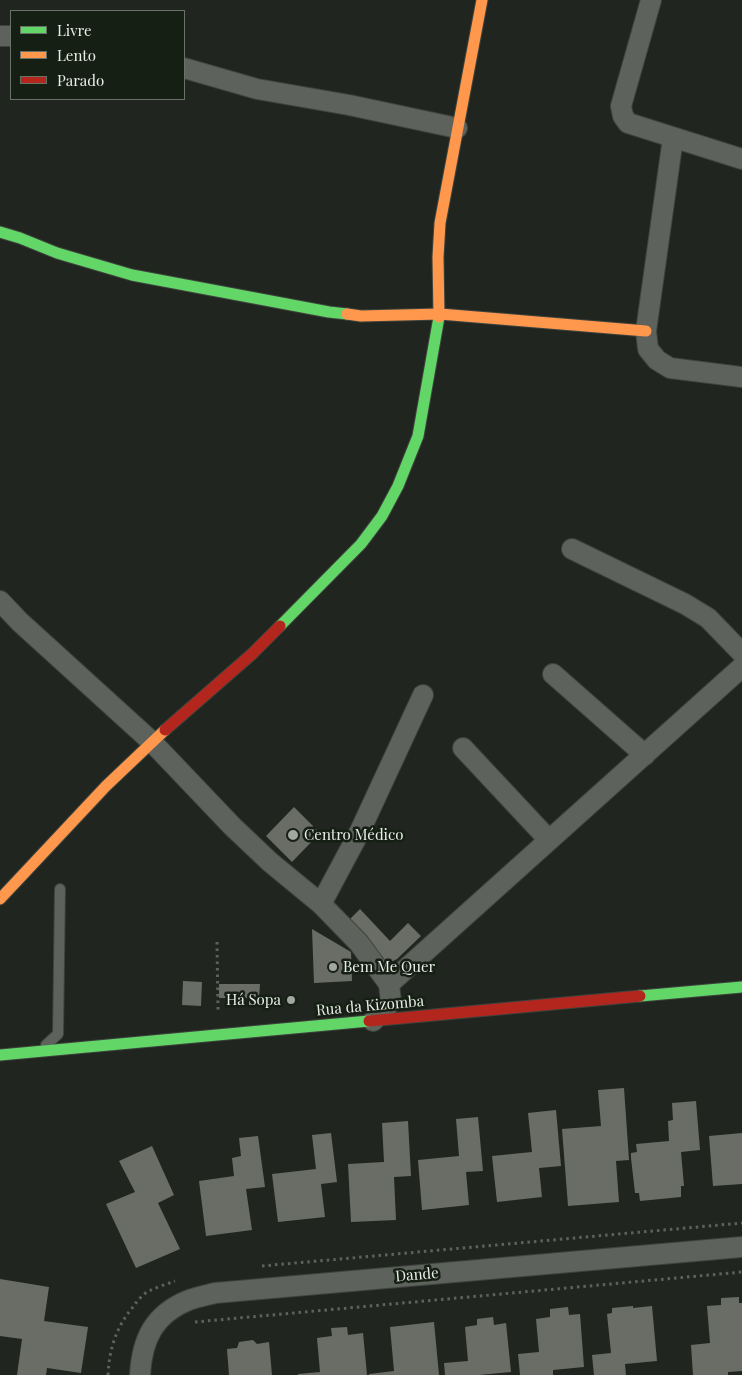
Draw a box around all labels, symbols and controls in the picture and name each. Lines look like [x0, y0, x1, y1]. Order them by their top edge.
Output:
legend [10, 10, 185, 100]
text: Livre [57, 20, 92, 40]
text: Lento [57, 45, 96, 65]
text: Parado [57, 70, 104, 90]
place label: Centro Médico [304, 826, 404, 844]
marker: Centro Médico [286, 828, 300, 842]
place label: Bem Me Quer [343, 958, 435, 976]
marker: Bem Me Quer [327, 961, 339, 973]
place label: Há Sopa [226, 991, 281, 1009]
street label: Rua da Kizomba [315, 992, 425, 1020]
marker: Há Sopa [285, 994, 297, 1006]
street label: Dande [395, 1264, 439, 1286]

